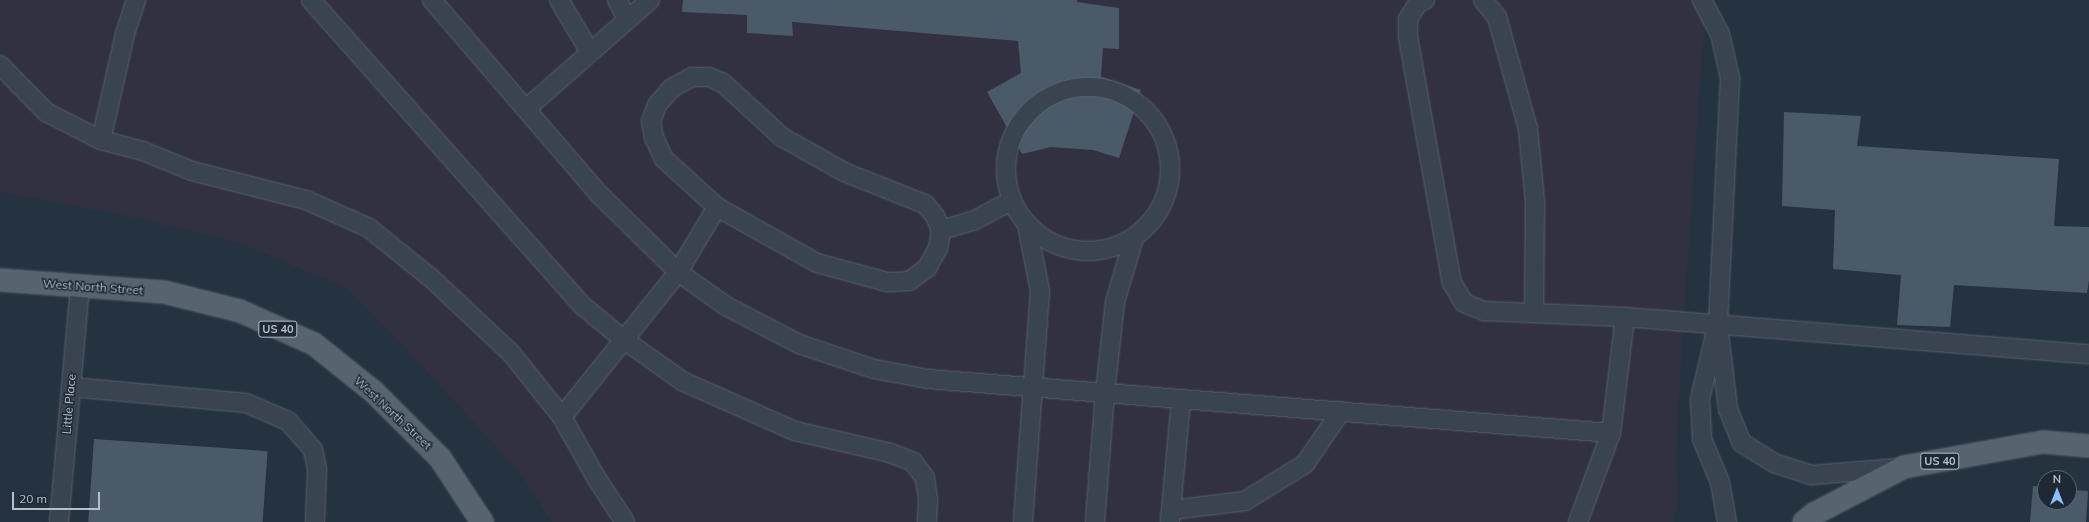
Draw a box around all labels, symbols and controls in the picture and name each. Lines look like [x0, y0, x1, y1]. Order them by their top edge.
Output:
street label: West North Street [42, 276, 144, 298]
road number: US 40 [258, 320, 298, 338]
street label: Little Place [59, 373, 79, 435]
street label: West North Street [351, 373, 435, 453]
road number: US 40 [1920, 452, 1960, 470]
north arrow [2037, 470, 2077, 510]
text: N [2053, 472, 2061, 486]
scale bar [14, 484, 102, 510]
text: 20 m [19, 491, 47, 506]

